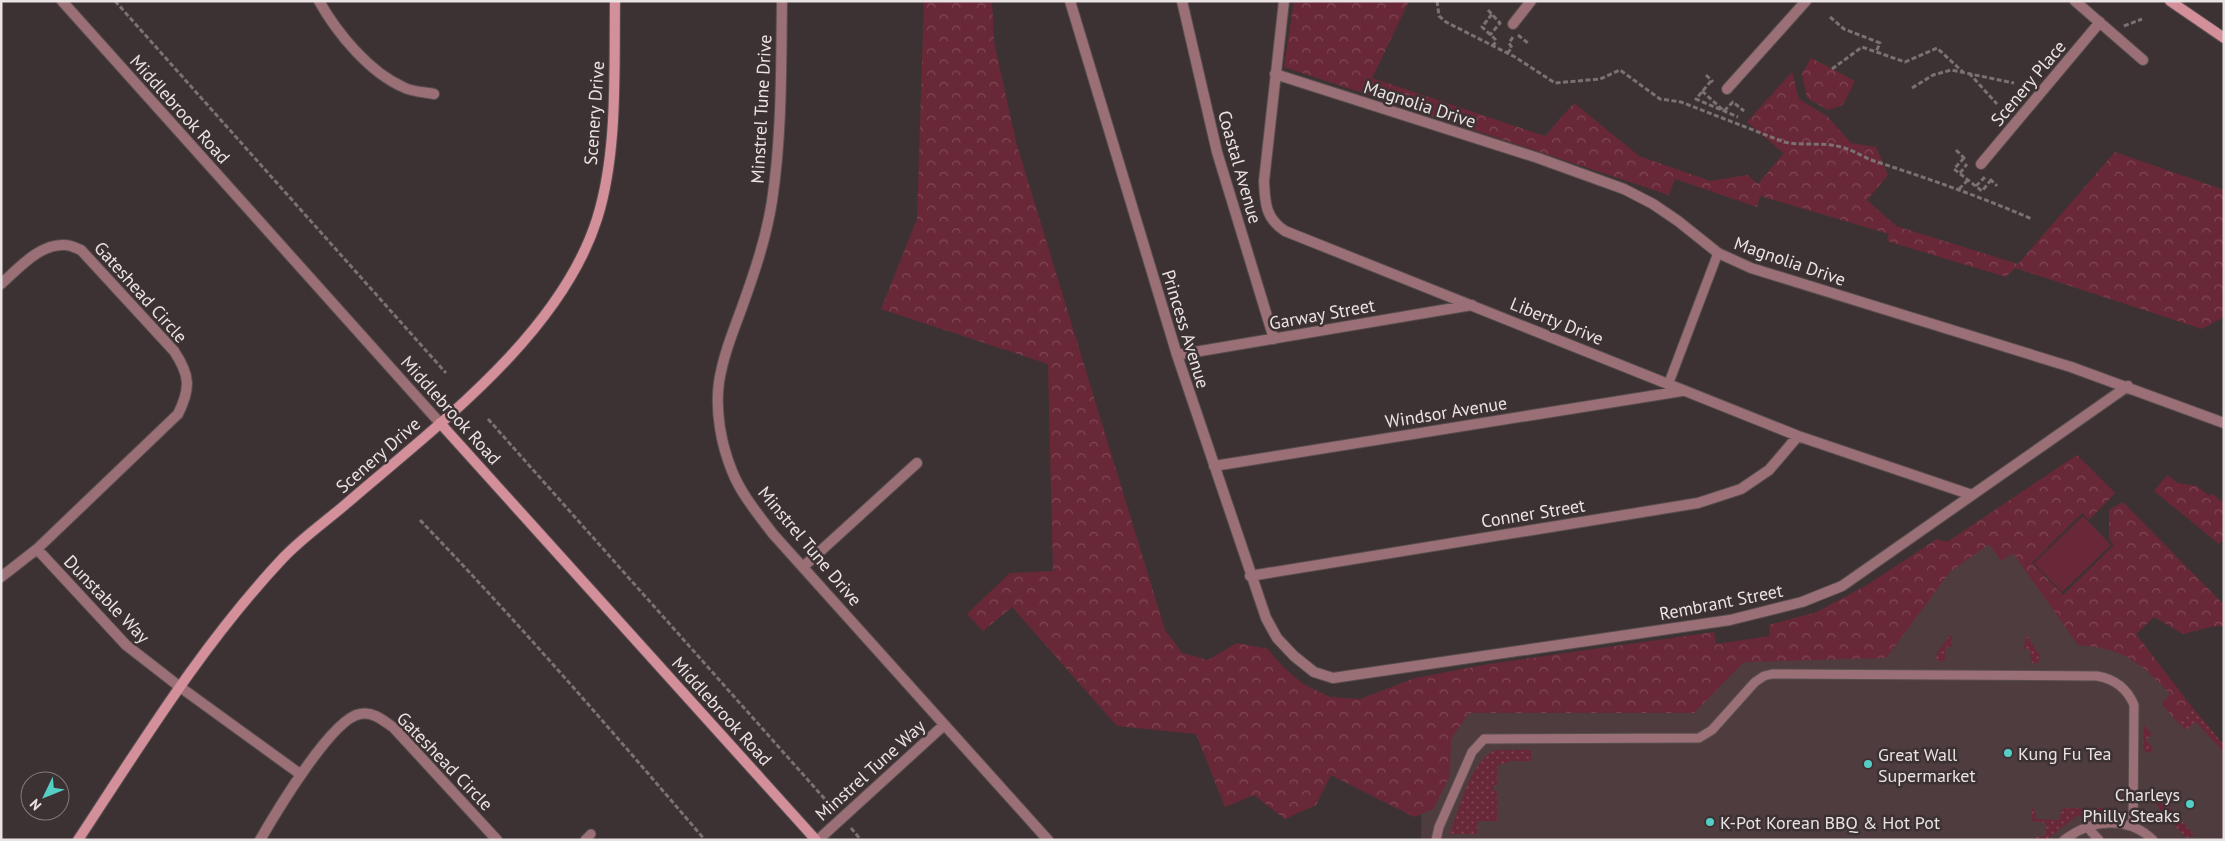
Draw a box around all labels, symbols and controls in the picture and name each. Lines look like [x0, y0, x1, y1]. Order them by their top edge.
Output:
street label: Minstrel Tune Drive [746, 34, 776, 184]
street label: Scenery Place [1985, 35, 2071, 131]
street label: Middlebrook Road [125, 50, 235, 168]
street label: Scenery Drive [579, 60, 609, 166]
street label: Magnolia Drive [1361, 75, 1479, 133]
street label: Coastal Avenue [1213, 108, 1267, 226]
street label: Magnolia Drive [1731, 231, 1849, 291]
street label: Gateshead Circle [89, 236, 193, 348]
street label: Princess Avenue [1157, 267, 1215, 391]
street label: Liberty Drive [1507, 292, 1607, 350]
street label: Garway Street [1267, 293, 1377, 335]
street label: Middlebrook Road [396, 351, 506, 469]
street label: Windsor Avenue [1383, 391, 1509, 433]
street label: Scenery Drive [331, 412, 425, 498]
street label: Minstrel Tune Drive [753, 481, 867, 611]
street label: Conner Street [1479, 493, 1587, 533]
street label: Dunstable Way [59, 550, 155, 648]
street label: Rembrant Street [1657, 579, 1785, 625]
street label: Middlebrook Road [667, 652, 777, 770]
street label: Gateshead Circle [392, 707, 498, 815]
street label: Minstrel Tune Way [810, 714, 930, 825]
place label: Kung Fu Tea [2018, 742, 2112, 765]
place label: Great Wall Supermarket [1878, 743, 1976, 787]
marker: Kung Fu Tea [2002, 747, 2014, 759]
marker: Great Wall Supermarket [1862, 758, 1874, 770]
north arrow [20, 771, 70, 821]
place label: Charleys Philly Steaks [2082, 783, 2180, 827]
text: N [26, 795, 45, 814]
marker: Charleys Philly Steaks [2184, 798, 2196, 810]
place label: K-Pot Korean BBQ & Hot Pot [1720, 811, 1940, 834]
marker: K-Pot Korean BBQ & Hot Pot [1704, 816, 1716, 828]

